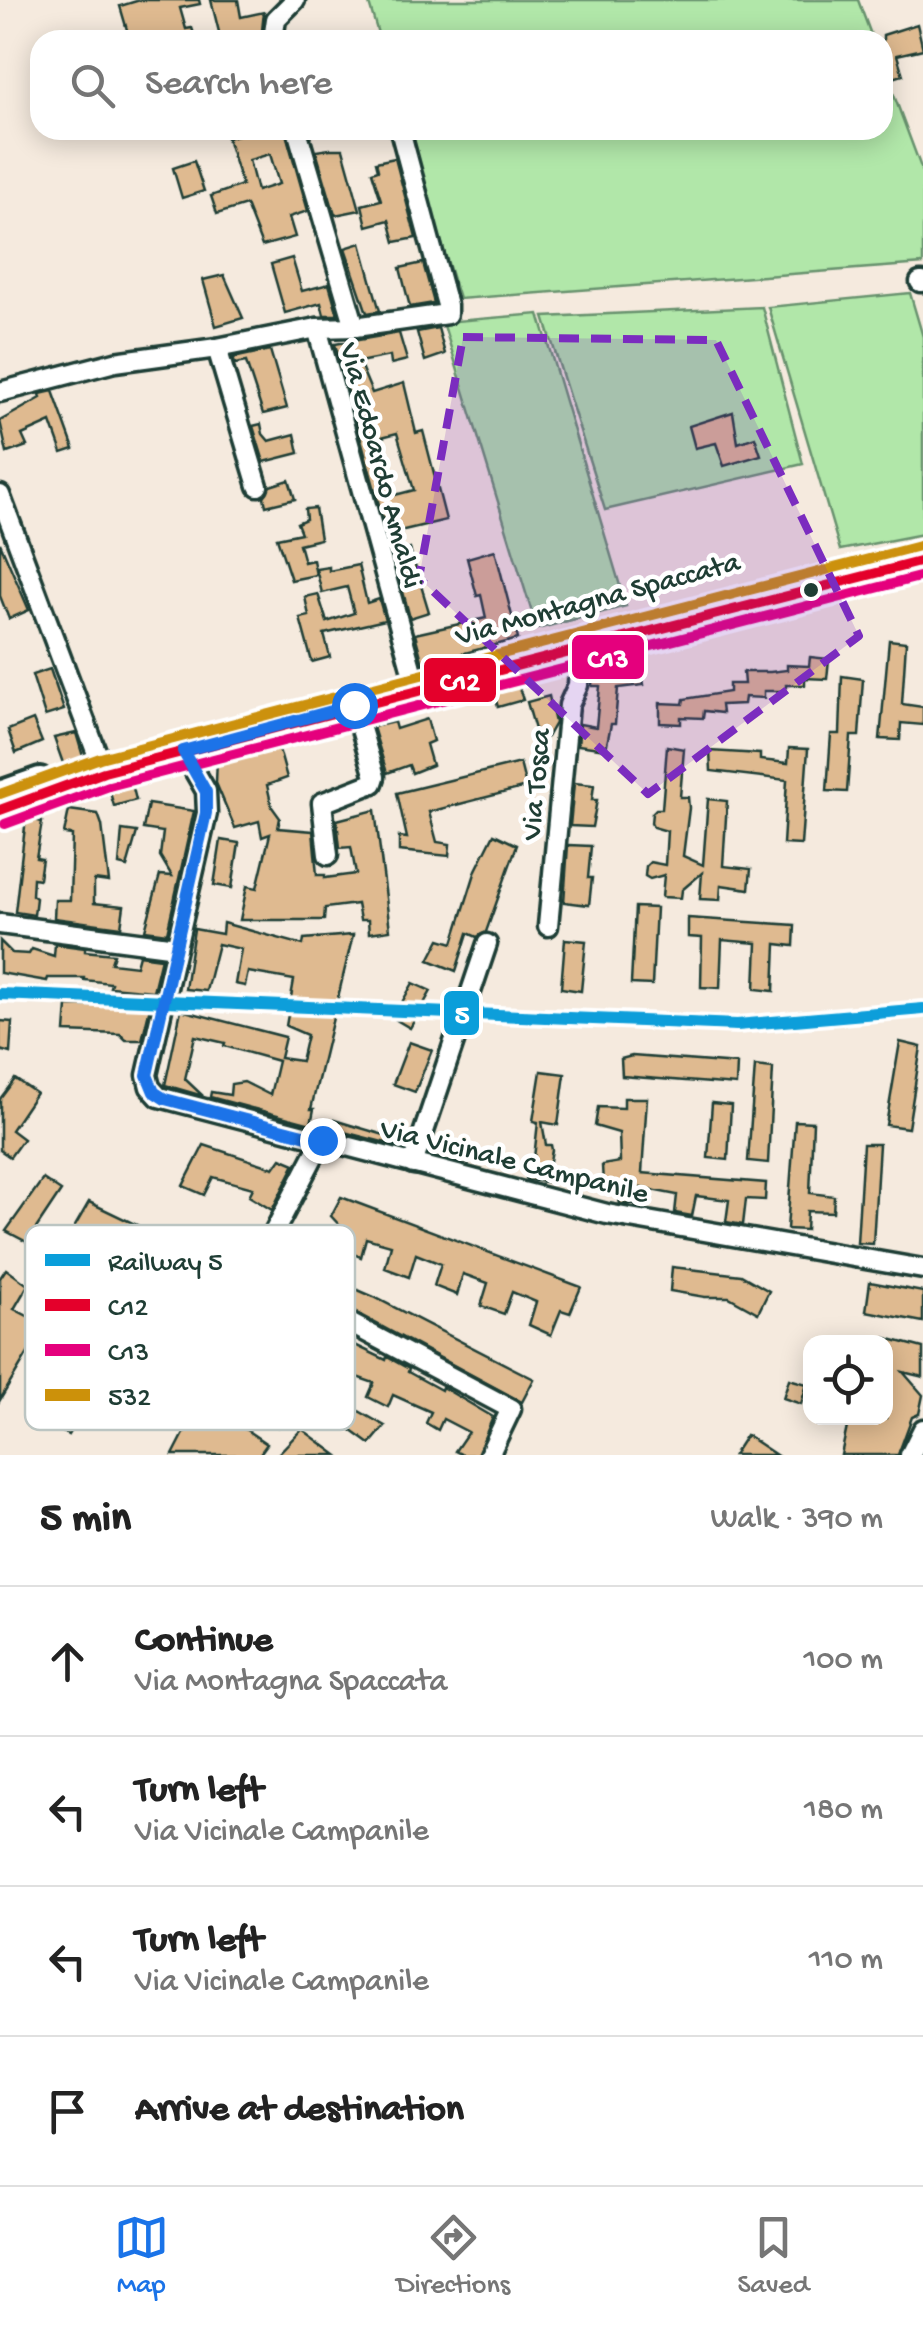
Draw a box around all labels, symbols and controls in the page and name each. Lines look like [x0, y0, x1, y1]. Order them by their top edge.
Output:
search box [30, 30, 893, 140]
icon: search [65, 58, 120, 113]
text: Search here [145, 63, 332, 107]
street label: Via Edoardo Amaldi [329, 339, 428, 593]
street label: Via Montagna Spaccata [451, 546, 745, 656]
unlabelled marker [801, 580, 821, 600]
line badge: C13 [570, 633, 646, 681]
text: C13 [587, 645, 629, 678]
line badge: C12 [422, 656, 498, 704]
text: C12 [440, 668, 480, 701]
route start [332, 683, 378, 729]
street label: Via Tosca [516, 726, 561, 843]
line badge: 5 [442, 989, 481, 1037]
text: 5 [455, 1001, 470, 1034]
street label: Via Vicinale Campanile [375, 1113, 652, 1214]
route end [300, 1118, 346, 1164]
legend [25, 1225, 355, 1430]
text: Railway 5 [108, 1248, 223, 1281]
text: C12 [108, 1293, 148, 1326]
map controls [803, 1335, 893, 1425]
button: locate [803, 1335, 893, 1425]
text: C13 [108, 1338, 149, 1371]
text: 532 [108, 1383, 151, 1416]
text: 5 min [40, 1496, 131, 1545]
text: Walk · 390 m [710, 1501, 883, 1539]
text: Continue [135, 1620, 273, 1664]
icon: ahead [40, 1634, 95, 1689]
text: 100 m [803, 1642, 883, 1680]
text: Via Montagna Spaccata [135, 1664, 447, 1702]
text: Turn left [135, 1770, 263, 1814]
icon: left [40, 1784, 95, 1839]
text: 180 m [804, 1792, 883, 1830]
text: Via Vicinale Campanile [135, 1814, 429, 1852]
text: Turn left [135, 1920, 263, 1964]
icon: left [40, 1934, 95, 1989]
text: 110 m [809, 1942, 883, 1980]
text: Via Vicinale Campanile [135, 1964, 429, 2002]
icon: arrive [40, 2084, 95, 2139]
text: Arrive at destination [135, 2089, 464, 2133]
tab: Map [114, 2210, 169, 2303]
tab: Directions [396, 2210, 510, 2303]
tab: Saved [737, 2210, 809, 2303]

